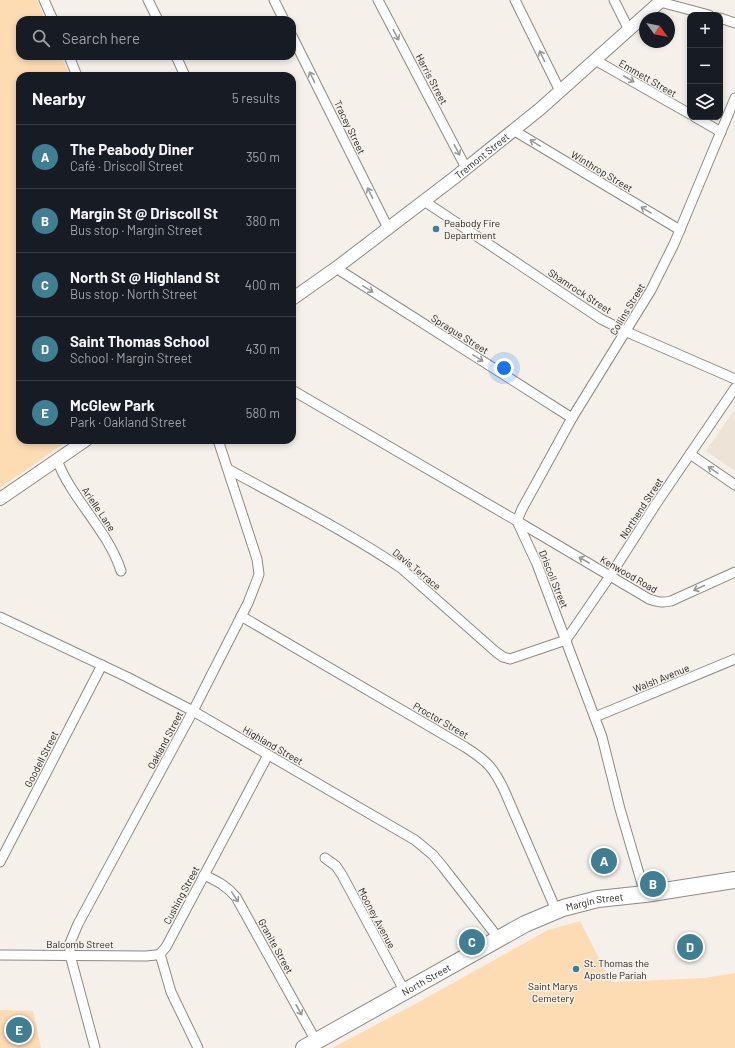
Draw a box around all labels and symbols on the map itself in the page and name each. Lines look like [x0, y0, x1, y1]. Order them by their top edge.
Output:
north arrow [639, 12, 675, 48]
one-way arrow [393, 28, 400, 40]
one-way arrow [538, 51, 545, 63]
street label: Harris Street [414, 52, 451, 107]
street label: Emmett Street [617, 57, 679, 99]
one-way arrow [308, 71, 315, 83]
one-way arrow [623, 76, 635, 84]
street label: Tracey Street [332, 98, 368, 156]
street label: Tremont Street [452, 130, 512, 181]
one-way arrow [529, 139, 541, 147]
one-way arrow [453, 143, 461, 155]
street label: Winthrop Street [569, 148, 635, 194]
one-way arrow [366, 188, 373, 200]
one-way arrow [641, 206, 652, 214]
place label: Peabody Fire Department [444, 217, 500, 241]
marker: Peabody Fire Department [431, 224, 441, 234]
street label: Shamrock Street [546, 266, 614, 316]
street label: Collins Street [607, 281, 647, 337]
one-way arrow [363, 284, 374, 293]
street label: Sprague Street [429, 312, 491, 357]
one-way arrow [472, 355, 484, 363]
your location [494, 358, 514, 378]
one-way arrow [707, 466, 718, 474]
street label: Northend Street [617, 475, 665, 541]
street label: Arielle Lane [80, 485, 118, 533]
street label: Davis Terrace [390, 546, 444, 592]
street label: Driscoll Street [537, 548, 571, 610]
street label: Kenwood Road [598, 553, 660, 595]
one-way arrow [578, 556, 590, 564]
one-way arrow [694, 585, 706, 592]
street label: Walsh Avenue [631, 661, 691, 695]
street label: Proctor Street [411, 699, 471, 741]
street label: Oakland Street [145, 709, 185, 771]
street label: Highland Street [241, 723, 305, 767]
street label: Goodell Street [22, 728, 61, 789]
pin: A [591, 846, 617, 876]
street label: Cushing Street [161, 864, 202, 926]
pin: B [640, 869, 666, 899]
street label: Mooney Avenue [356, 886, 398, 950]
street label: Margin Street [565, 890, 624, 913]
one-way arrow [231, 891, 239, 902]
street label: Granite Street [256, 916, 296, 976]
pin: C [459, 927, 485, 957]
pin: D [677, 932, 703, 962]
street label: Balcomb Street [46, 938, 114, 950]
place label: St. Thomas the Apostle Pariah [584, 957, 649, 981]
street label: North Street [399, 961, 453, 998]
marker: St. Thomas the Apostle Pariah [571, 964, 581, 974]
park label: Saint Marys Cemetery [528, 980, 578, 1004]
one-way arrow [296, 1004, 303, 1016]
pin: E [6, 1015, 32, 1045]

